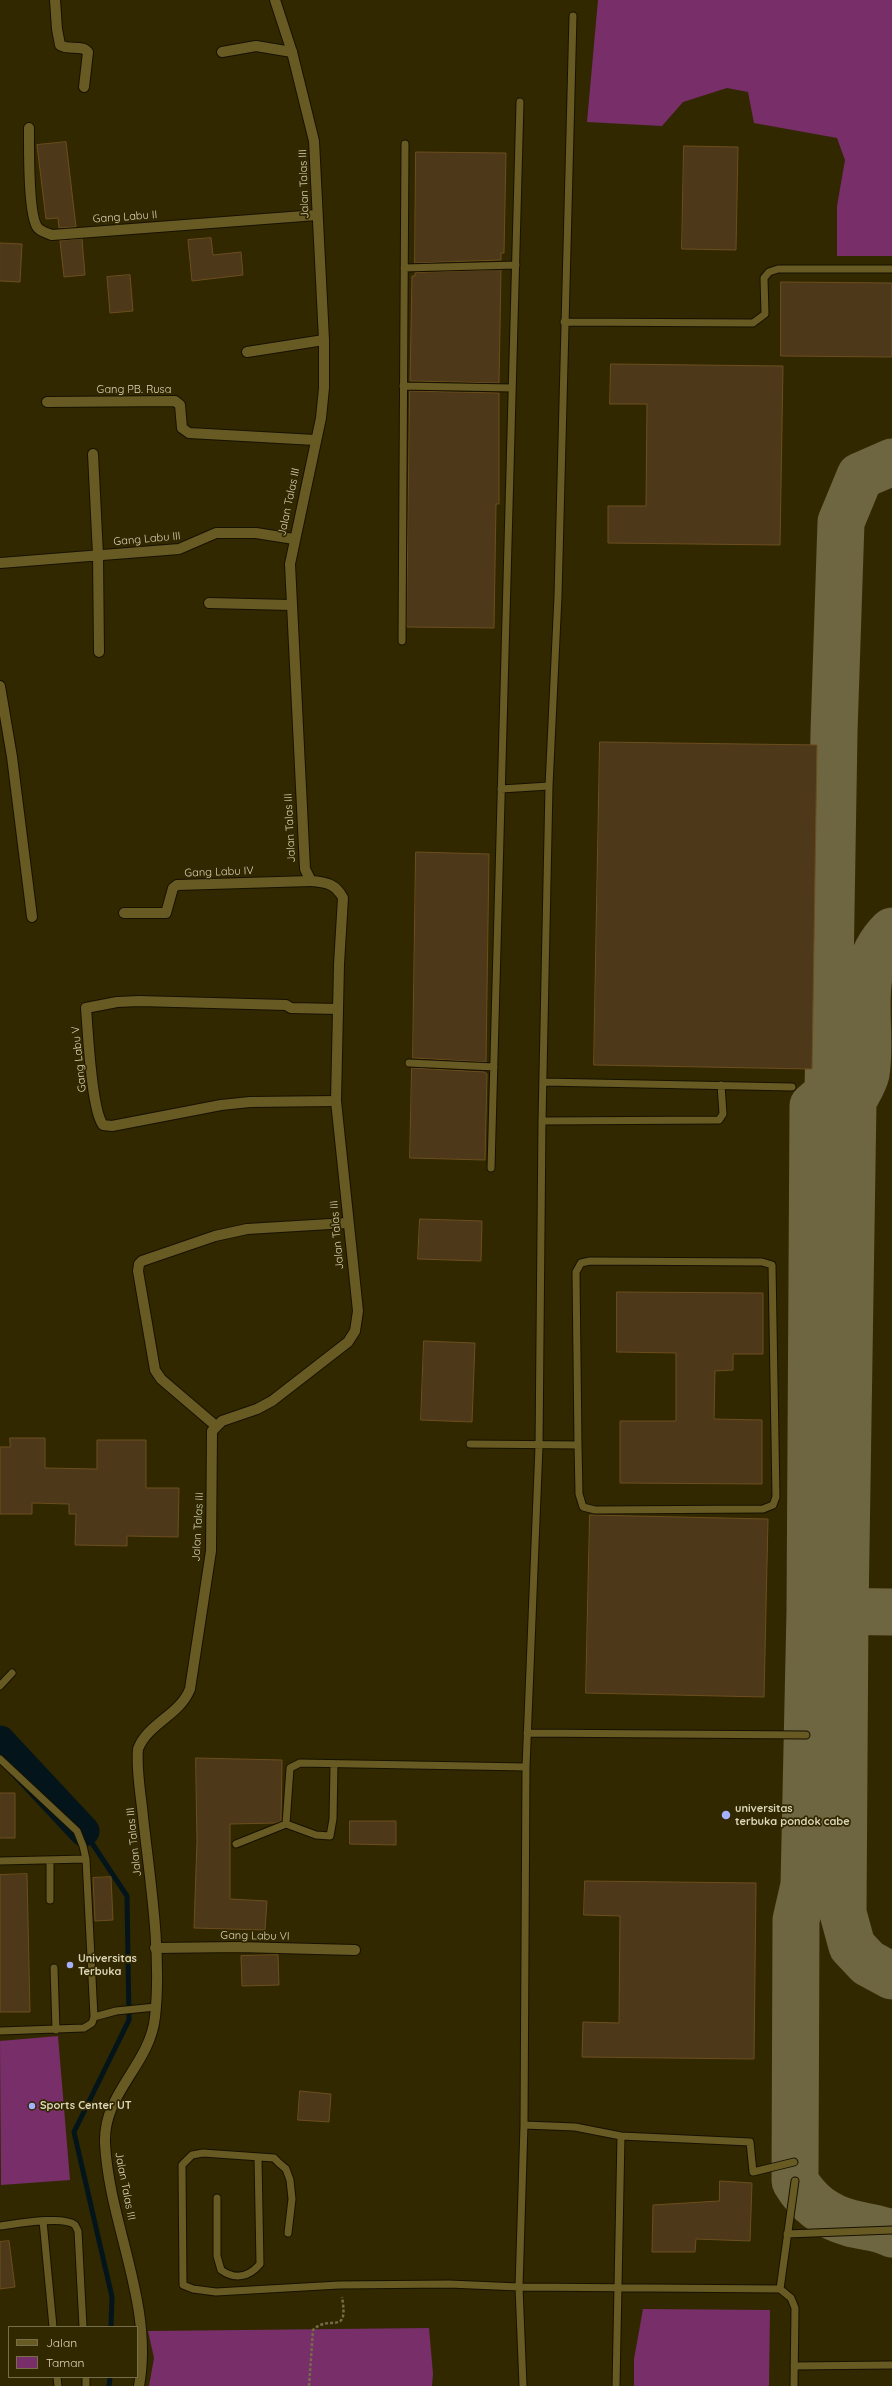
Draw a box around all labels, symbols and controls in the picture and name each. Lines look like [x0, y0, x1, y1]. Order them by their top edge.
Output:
street label: Jalan Talas III [296, 149, 312, 219]
street label: Gang Labu II [92, 208, 158, 226]
street label: Gang PB. Rusa [97, 383, 171, 397]
street label: Jalan Talas III [275, 467, 303, 537]
street label: Gang Labu III [113, 529, 181, 549]
street label: Jalan Talas III [282, 793, 298, 863]
street label: Gang Labu IV [184, 864, 254, 880]
street label: Gang Labu V [69, 1025, 89, 1093]
street label: Jalan Talas III [327, 1200, 347, 1270]
street label: Jalan Talas III [190, 1492, 206, 1562]
place label: universitas terbuka pondok cabe [735, 1802, 850, 1828]
street label: Jalan Talas III [124, 1807, 144, 1877]
marker: universitas terbuka pondok cabe [720, 1809, 732, 1821]
street label: Gang Labu VI [220, 1929, 290, 1943]
place label: Universitas Terbuka [78, 1952, 137, 1978]
marker: Universitas Terbuka [65, 1960, 75, 1970]
place label: Sports Center UT [40, 2099, 132, 2113]
marker: Sports Center UT [27, 2101, 37, 2111]
street label: Jalan Talas III [112, 2151, 138, 2221]
legend [8, 2326, 138, 2378]
text: Jalan [46, 2335, 77, 2350]
text: Taman [46, 2355, 84, 2370]

